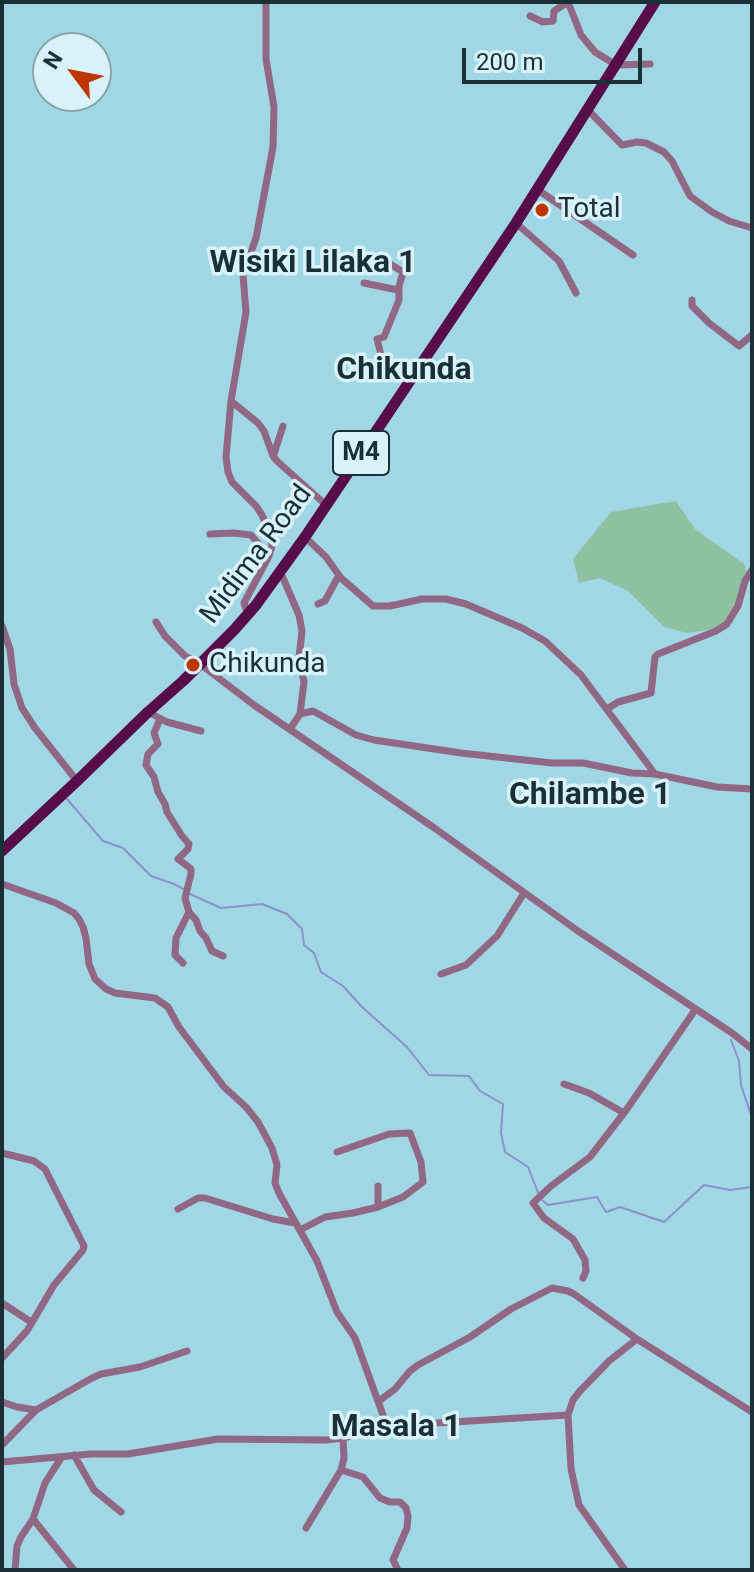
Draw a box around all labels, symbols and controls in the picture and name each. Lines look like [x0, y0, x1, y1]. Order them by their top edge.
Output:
north arrow [32, 32, 112, 112]
scale bar [466, 32, 646, 82]
text: N [38, 47, 68, 73]
text: 200 m [476, 48, 543, 76]
place label: Total [558, 193, 621, 227]
marker: Total [533, 201, 551, 219]
district label: Wisiki Lilaka 1 [210, 245, 416, 283]
district label: Chikunda [336, 352, 472, 390]
road number: M4 [333, 431, 389, 475]
street label: Midima Road [194, 479, 320, 631]
place label: Chikunda [209, 648, 326, 682]
marker: Chikunda [184, 656, 202, 674]
district label: Chilambe 1 [509, 777, 671, 815]
district label: Masala 1 [331, 1409, 461, 1447]

